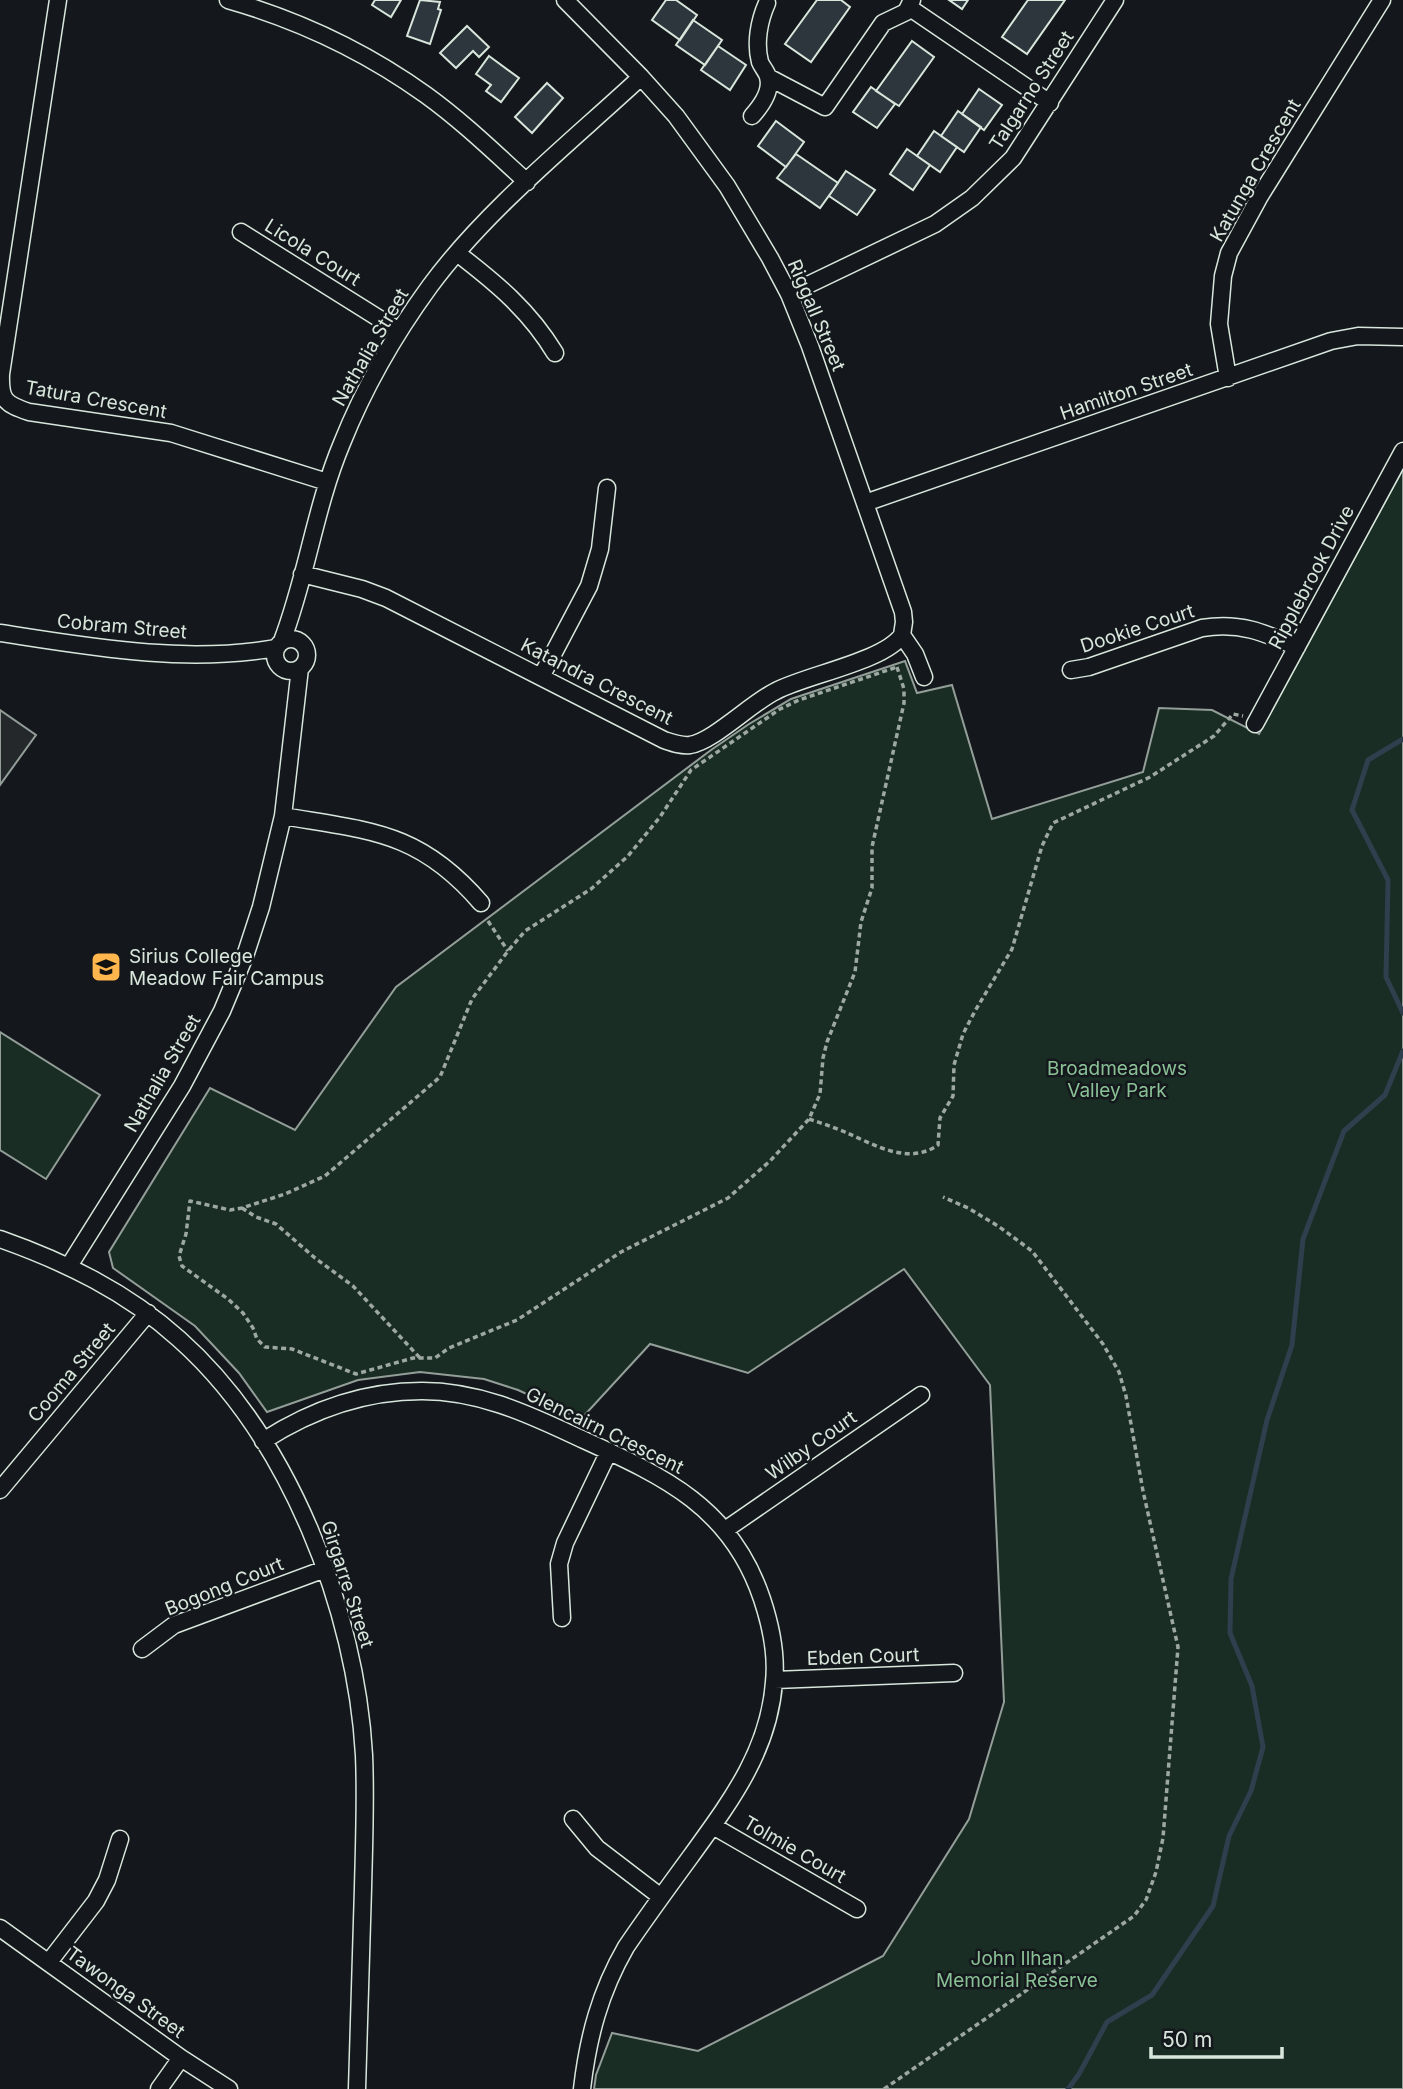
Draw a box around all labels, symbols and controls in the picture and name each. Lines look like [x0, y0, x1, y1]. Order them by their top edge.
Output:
street label: Talgarno Street [984, 26, 1079, 154]
street label: Katunga Crescent [1205, 95, 1306, 246]
street label: Licola Court [261, 214, 365, 291]
street label: Riggall Street [783, 256, 850, 374]
street label: Nathalia Street [327, 284, 413, 410]
street label: Hamilton Street [1057, 358, 1195, 425]
street label: Tatura Crescent [23, 376, 169, 423]
street label: Ripplebrook Drive [1264, 501, 1359, 653]
street label: Dookie Court [1077, 599, 1197, 658]
street label: Cobram Street [56, 609, 188, 644]
street label: Katandra Crescent [517, 633, 677, 730]
place label: Sirius College Meadow Fair Campus [129, 945, 324, 990]
school or university icon: Sirius College Meadow Fair Campus [89, 950, 123, 984]
street label: Nathalia Street [119, 1010, 205, 1136]
park label: Broadmeadows Valley Park [1047, 1057, 1187, 1102]
street label: Cooma Street [23, 1318, 120, 1427]
street label: Glencairn Crescent [522, 1382, 687, 1479]
street label: Wilby Court [762, 1406, 861, 1485]
street label: Girgarre Street [316, 1518, 379, 1651]
street label: Bogong Court [162, 1552, 287, 1621]
street label: Ebden Court [806, 1643, 920, 1670]
street label: Tolmie Court [739, 1811, 850, 1888]
street label: Tawonga Street [62, 1942, 189, 2043]
park label: John Ilhan Memorial Reserve [936, 1947, 1098, 1992]
scale bar [1151, 2016, 1282, 2060]
text: 50 m [1162, 2027, 1212, 2052]

